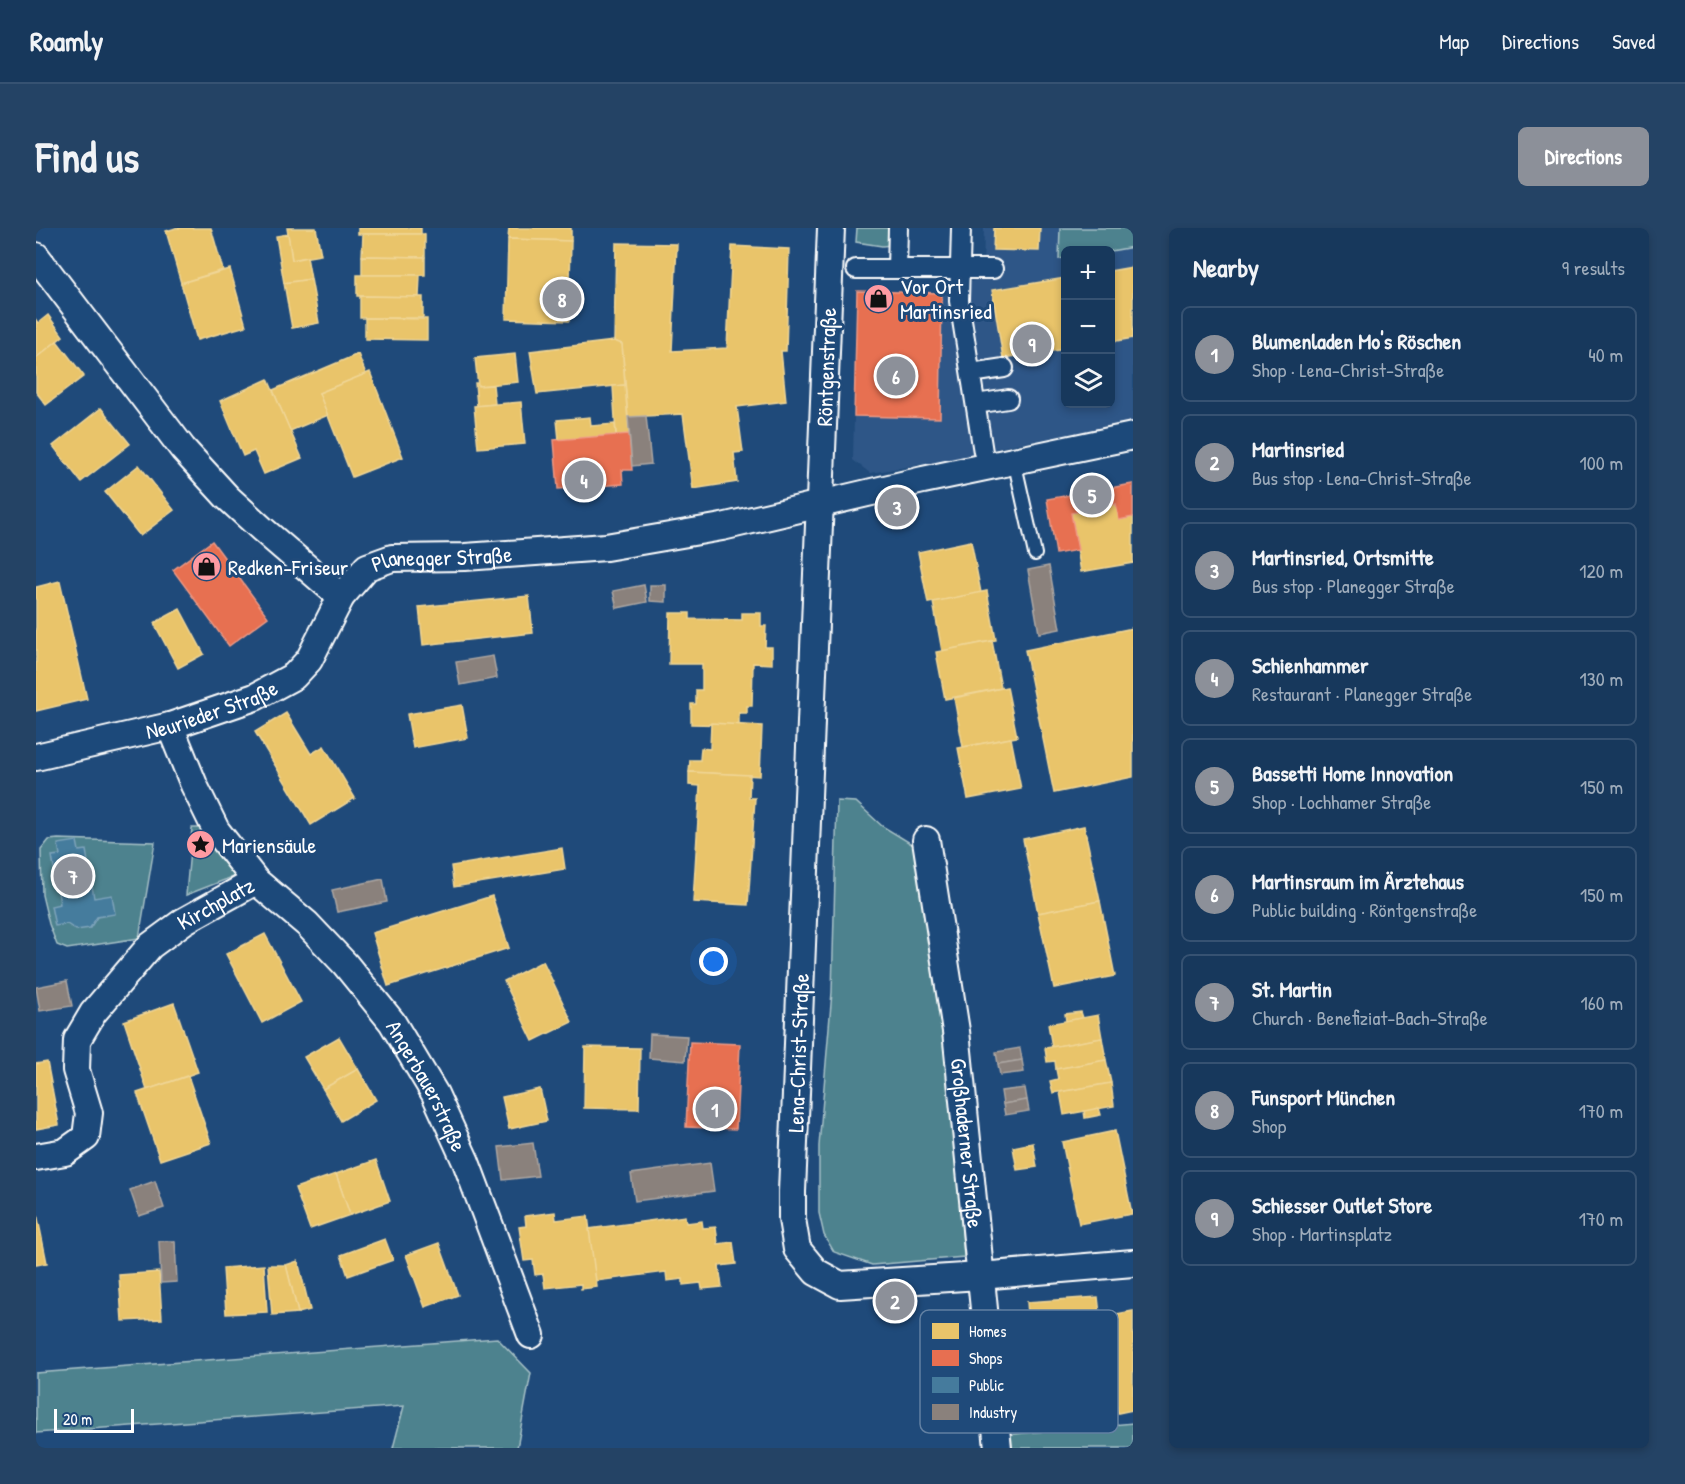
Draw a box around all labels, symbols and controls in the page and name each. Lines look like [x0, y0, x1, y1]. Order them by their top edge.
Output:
text: Roamly [30, 22, 103, 60]
text: Map [1439, 27, 1469, 56]
text: Directions [1502, 27, 1579, 56]
text: Saved [1612, 27, 1655, 56]
button: Directions [1518, 127, 1649, 186]
text: Find us [36, 128, 139, 185]
map controls [1061, 246, 1115, 408]
button: + [1061, 246, 1115, 300]
text: Nearby [1193, 250, 1259, 285]
text: 9 results [1562, 254, 1625, 281]
place label: Vor Ort Martinsried [900, 271, 992, 326]
pin: 8 [542, 276, 582, 322]
shop icon: Vor Ort Martinsried [863, 283, 895, 315]
button: − [1061, 300, 1115, 354]
street label: Röntgenstraße [809, 307, 843, 427]
pin: 9 [1012, 322, 1052, 366]
text: Blumenladen Mo's Röschen [1252, 326, 1461, 356]
text: 1 [1211, 341, 1218, 368]
text: 40 m [1588, 341, 1623, 368]
pin: 6 [876, 354, 916, 398]
button: layers [1061, 354, 1115, 408]
text: Shop · Lena-Christ-Straße [1252, 356, 1444, 383]
text: Martinsried [1252, 434, 1344, 464]
text: 2 [1210, 449, 1219, 476]
text: 100 m [1580, 449, 1623, 476]
pin: 4 [564, 458, 604, 502]
text: Bus stop · Lena-Christ-Straße [1252, 464, 1472, 491]
pin: 5 [1072, 472, 1112, 518]
pin: 3 [878, 484, 916, 530]
street label: Planegger Straße [367, 539, 513, 579]
text: Martinsried, Ortsmitte [1252, 542, 1434, 572]
shop icon: Redken-Friseur [191, 551, 223, 583]
place label: Redken-Friseur [228, 552, 349, 582]
text: 3 [1210, 557, 1219, 584]
text: 120 m [1579, 557, 1623, 584]
text: Bus stop · Planegger Straße [1252, 572, 1455, 599]
text: Schienhammer [1252, 650, 1369, 680]
text: 4 [1211, 665, 1218, 692]
text: 130 m [1580, 665, 1623, 692]
street label: Neurieder Straße [143, 673, 283, 746]
text: Restaurant · Planegger Straße [1252, 680, 1472, 707]
text: Bassetti Home Innovation [1252, 758, 1453, 788]
text: 5 [1210, 773, 1219, 800]
text: 150 m [1580, 773, 1623, 800]
text: Shop · Lochhamer Straße [1252, 788, 1431, 815]
place icon: Mariensäule [185, 829, 217, 861]
place label: Mariensäule [222, 830, 317, 860]
pin: 7 [54, 854, 93, 898]
text: Martinsraum im Ärztehaus [1252, 866, 1464, 896]
street label: Kirchplatz [172, 870, 259, 937]
text: 6 [1211, 881, 1218, 908]
text: 150 m [1580, 881, 1623, 908]
text: Public building · Röntgenstraße [1252, 896, 1477, 923]
your location [699, 947, 728, 976]
street label: Lena-Christ-Straße [780, 973, 816, 1133]
text: St. Martin [1252, 974, 1332, 1004]
text: 7 [1210, 989, 1219, 1016]
text: 160 m [1581, 989, 1623, 1016]
text: Church · Benefiziat-Bach-Straße [1252, 1004, 1488, 1031]
street label: Angerbauerstraße [379, 1015, 474, 1156]
street label: Großhaderner Straße [944, 1057, 991, 1230]
text: Funsport München [1252, 1082, 1395, 1112]
pin: 1 [696, 1086, 734, 1132]
text: 8 [1210, 1097, 1219, 1124]
text: 170 m [1579, 1097, 1623, 1124]
text: Shop [1252, 1112, 1286, 1139]
text: Schiesser Outlet Store [1252, 1190, 1432, 1220]
text: 9 [1211, 1205, 1218, 1232]
text: 170 m [1579, 1205, 1623, 1232]
text: Shop · Martinsplatz [1252, 1220, 1392, 1247]
pin: 2 [876, 1278, 914, 1324]
legend [920, 1310, 1118, 1433]
text: Homes [969, 1320, 1006, 1342]
text: Shops [969, 1347, 1003, 1369]
text: Public [969, 1374, 1005, 1396]
text: Industry [969, 1401, 1017, 1423]
scale bar [54, 1406, 134, 1434]
text: 20 m [63, 1408, 92, 1430]

